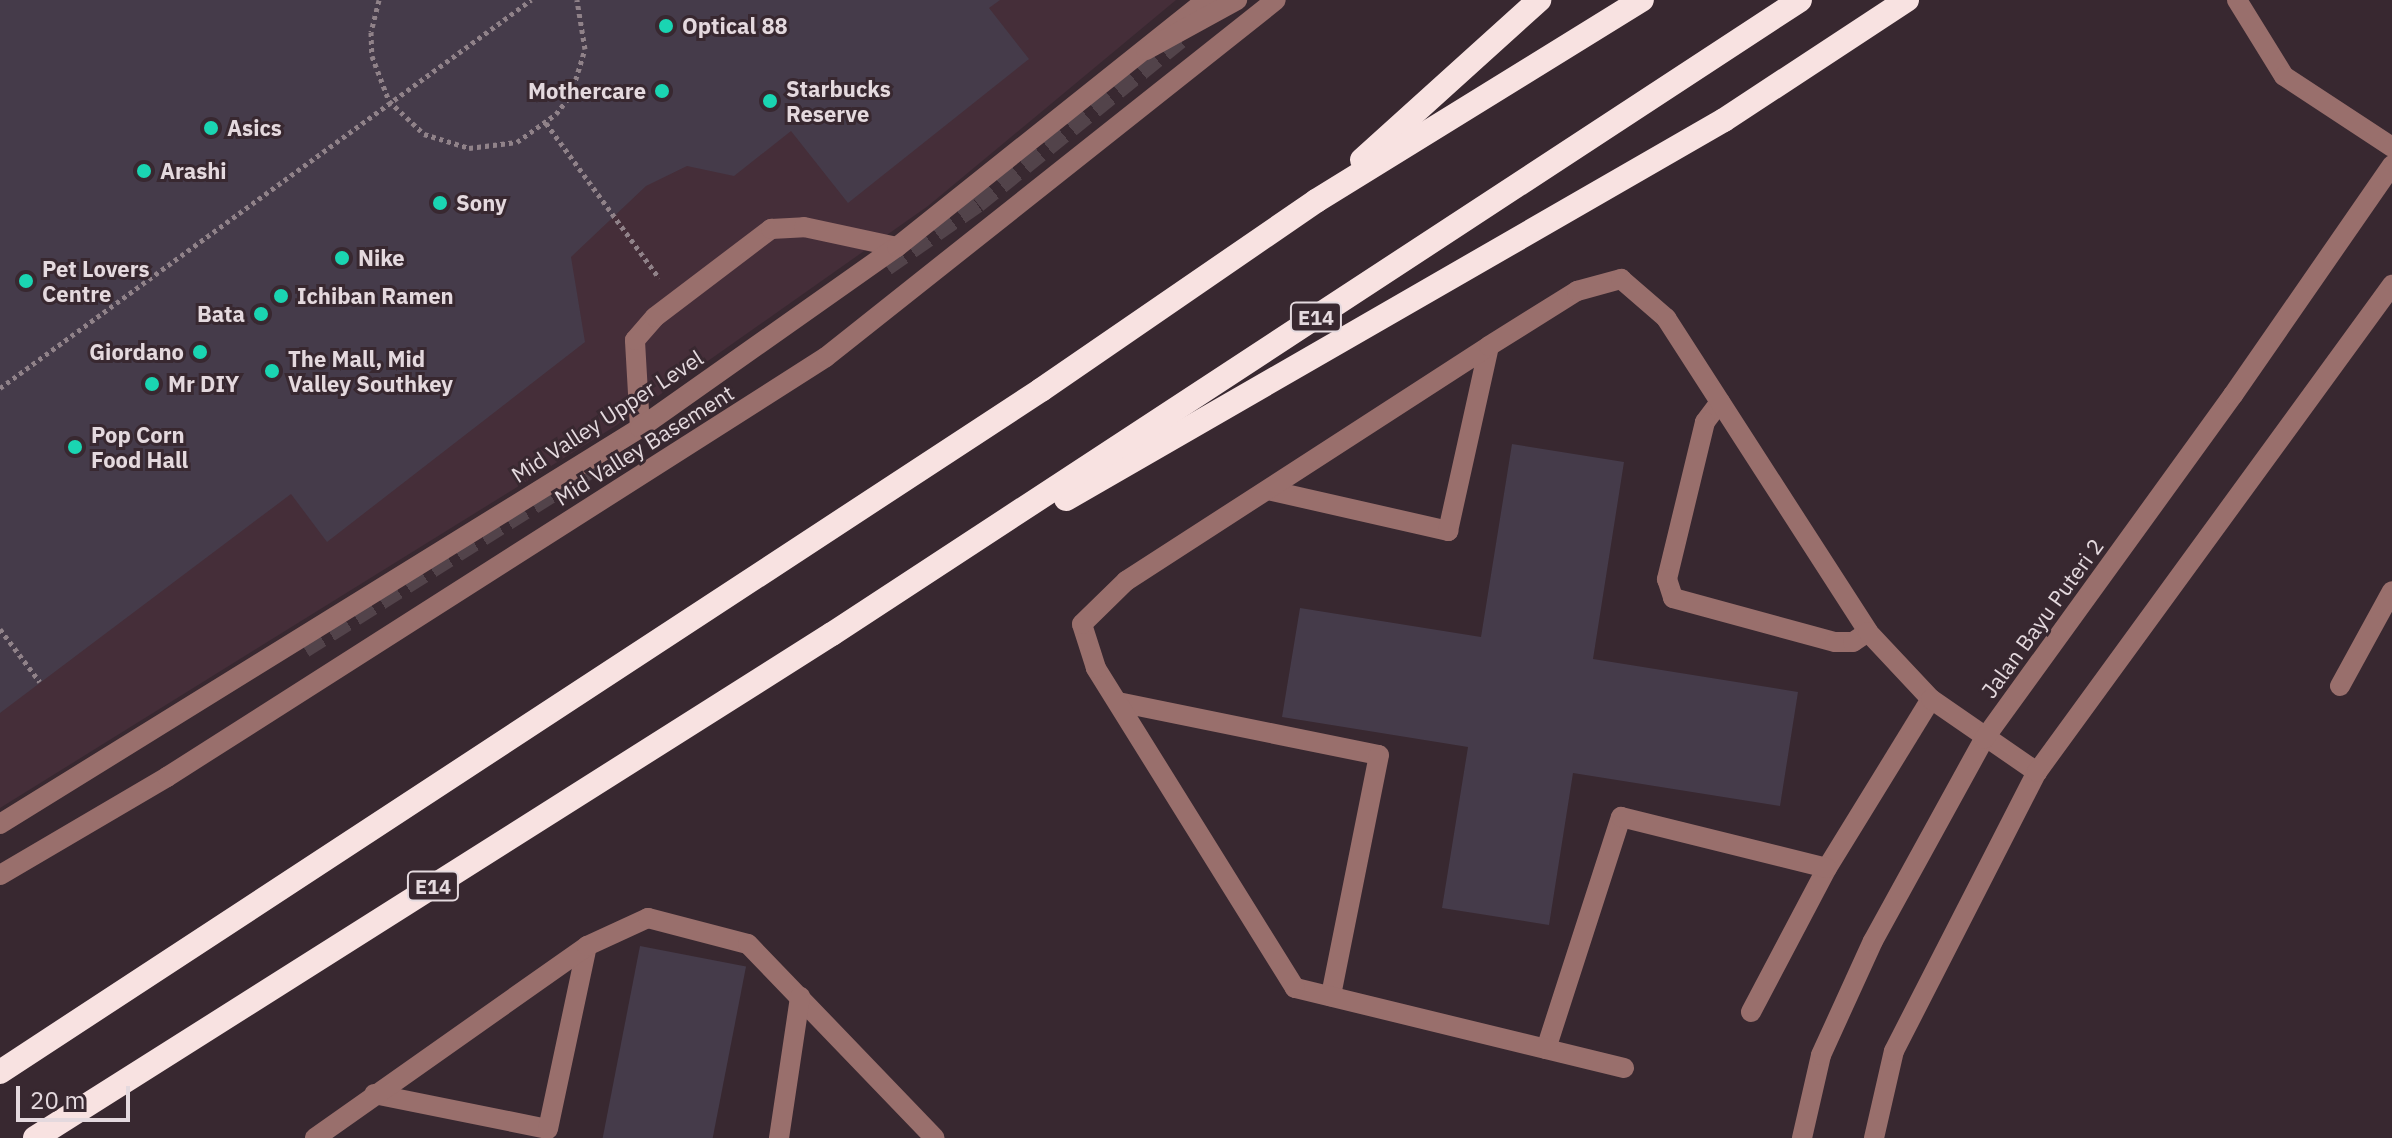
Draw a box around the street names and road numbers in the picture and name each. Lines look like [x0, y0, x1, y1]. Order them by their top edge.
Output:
road number: E14 [1288, 301, 1344, 333]
street label: Mid Valley Upper Level [506, 344, 708, 488]
street label: Mid Valley Basement [550, 379, 738, 511]
street label: Jalan Bayu Puteri 2 [1975, 533, 2109, 703]
road number: E14 [405, 870, 461, 902]

